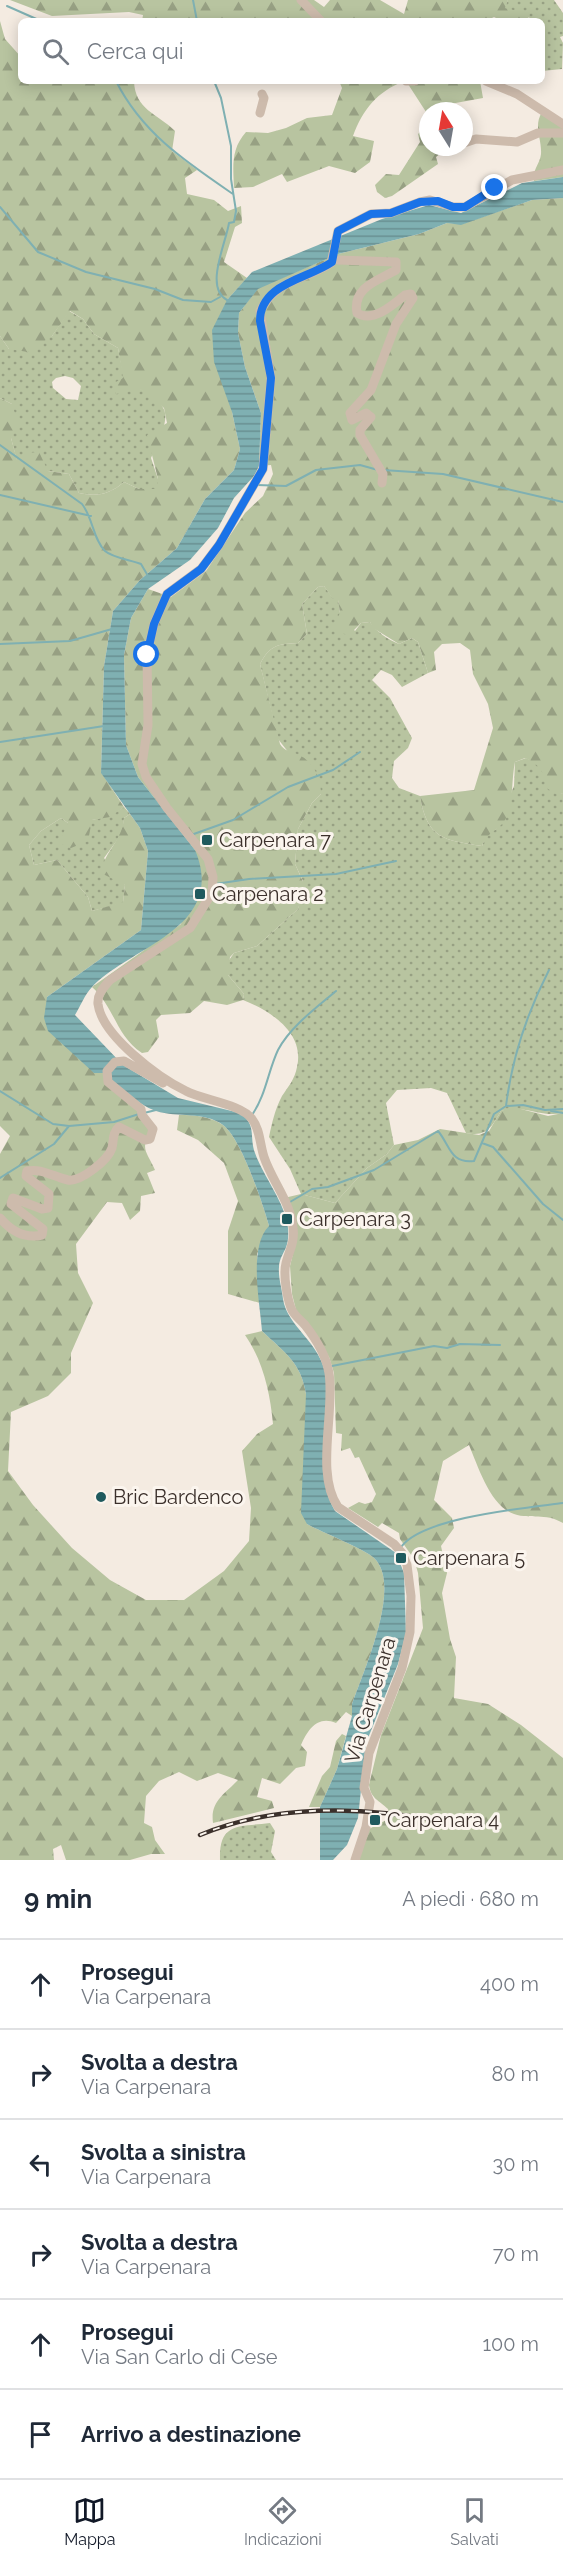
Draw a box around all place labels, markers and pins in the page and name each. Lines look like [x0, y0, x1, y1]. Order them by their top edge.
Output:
place label: Carpenara 7 [219, 828, 331, 852]
marker: Carpenara 7 [200, 833, 214, 847]
place label: Carpenara 2 [212, 882, 324, 906]
marker: Carpenara 2 [193, 887, 207, 901]
place label: Carpenara 3 [299, 1207, 411, 1231]
marker: Carpenara 3 [280, 1212, 294, 1226]
place label: Bric Bardenco [113, 1485, 243, 1509]
marker: Bric Bardenco [94, 1490, 108, 1504]
place label: Carpenara 5 [413, 1546, 525, 1570]
marker: Carpenara 5 [394, 1551, 408, 1565]
place label: Carpenara 4 [387, 1808, 499, 1832]
marker: Carpenara 4 [368, 1813, 382, 1827]

